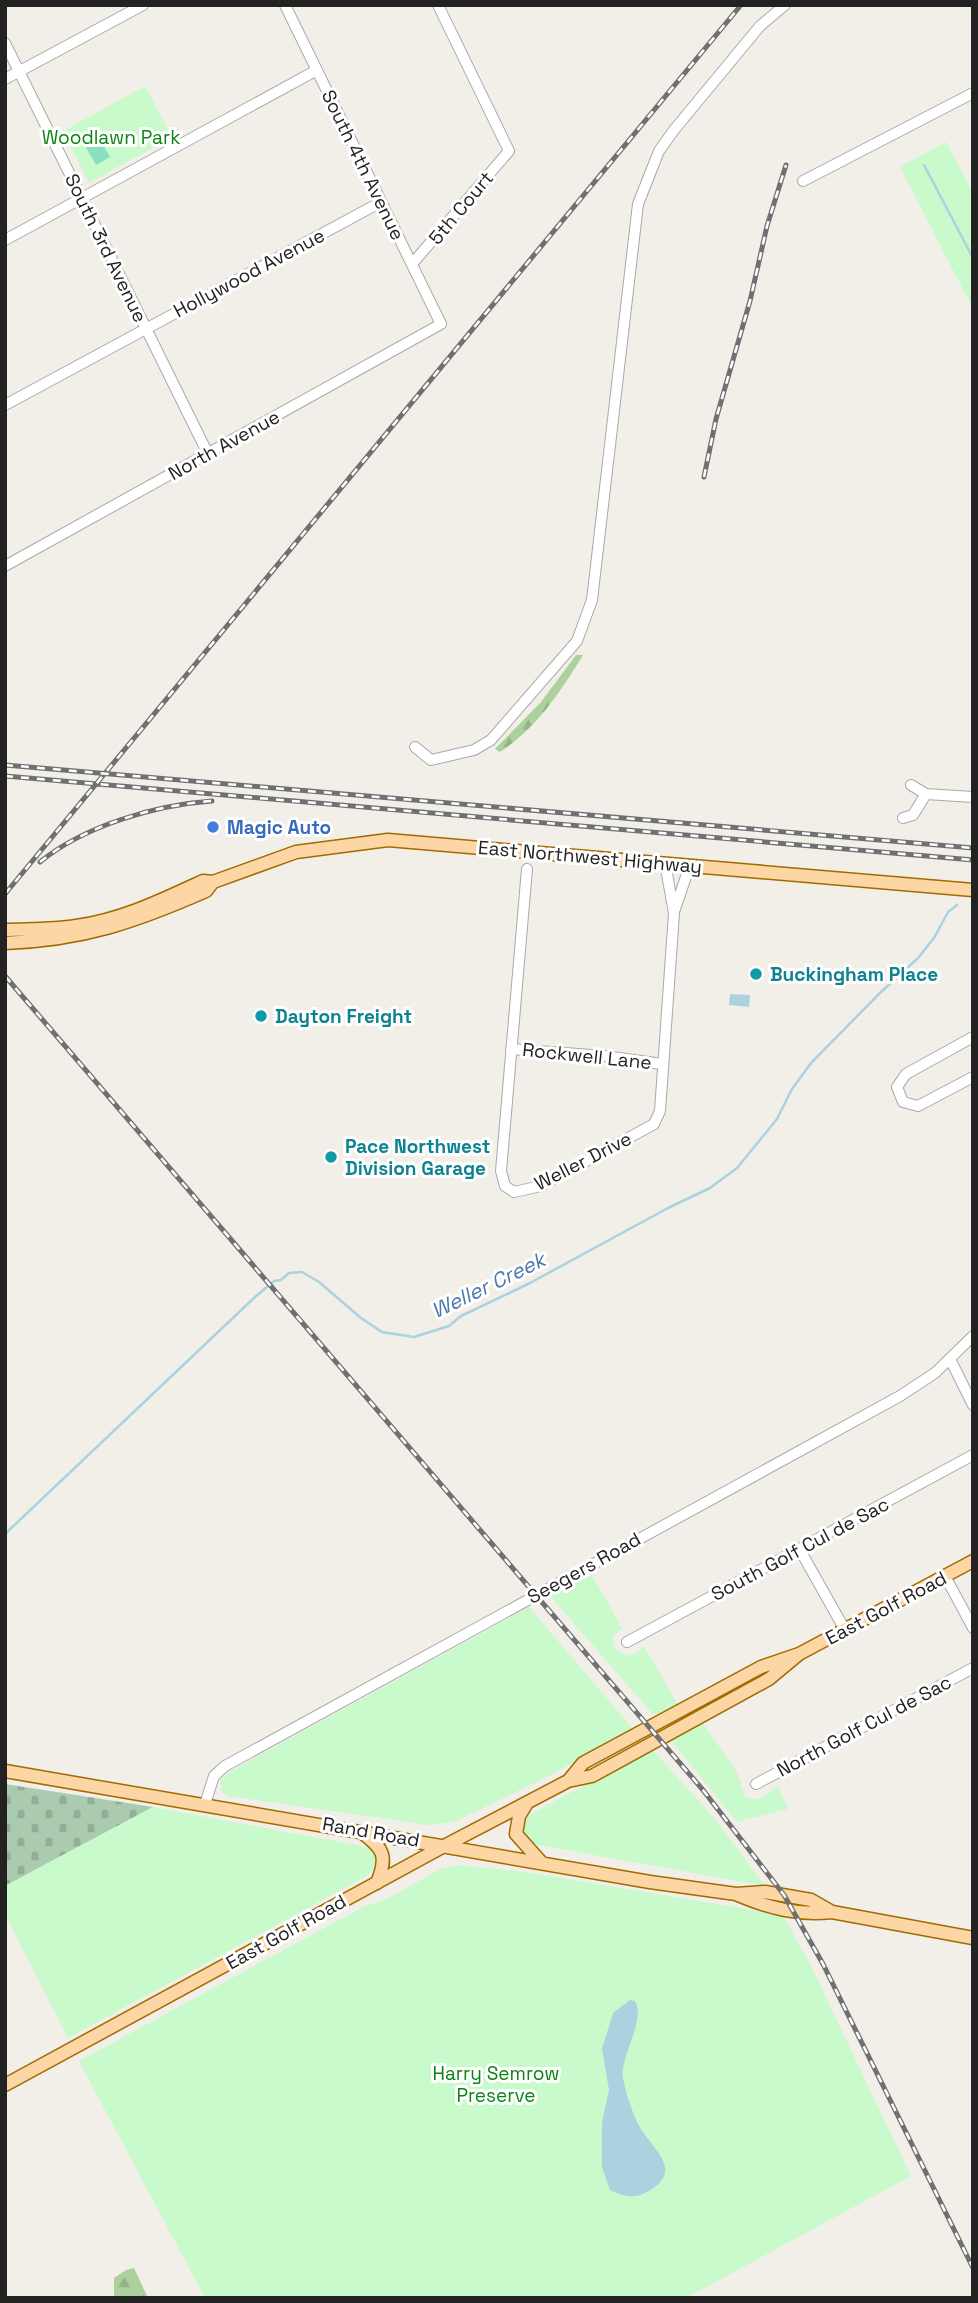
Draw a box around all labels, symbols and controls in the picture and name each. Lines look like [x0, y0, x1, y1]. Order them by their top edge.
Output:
street label: South 4th Avenue [316, 86, 410, 244]
park label: Woodlawn Park [42, 125, 180, 150]
street label: 5th Court [423, 166, 499, 250]
street label: South 3rd Avenue [59, 169, 153, 327]
street label: Hollywood Avenue [169, 223, 329, 323]
street label: North Avenue [164, 404, 284, 486]
place label: Magic Auto [227, 815, 331, 840]
marker: Magic Auto [205, 819, 221, 835]
street label: East Northwest Highway [477, 835, 703, 879]
place label: Buckingham Place [770, 962, 938, 987]
marker: Buckingham Place [748, 966, 764, 982]
place label: Dayton Freight [275, 1004, 412, 1029]
marker: Dayton Freight [253, 1008, 269, 1024]
street label: Rockwell Lane [521, 1037, 653, 1075]
street label: Weller Drive [530, 1126, 636, 1196]
place label: Pace Northwest Division Garage [345, 1134, 491, 1181]
marker: Pace Northwest Division Garage [323, 1149, 339, 1165]
water label: Weller Creek [426, 1245, 552, 1324]
street label: South Golf Cul de Sac [707, 1492, 893, 1606]
street label: Seegers Road [523, 1526, 645, 1610]
street label: East Golf Road [821, 1566, 951, 1650]
street label: North Golf Cul de Sac [772, 1669, 956, 1783]
street label: Rand Road [320, 1811, 422, 1853]
street label: East Golf Road [221, 1889, 351, 1975]
park label: Harry Semrow Preserve [432, 2061, 560, 2108]

